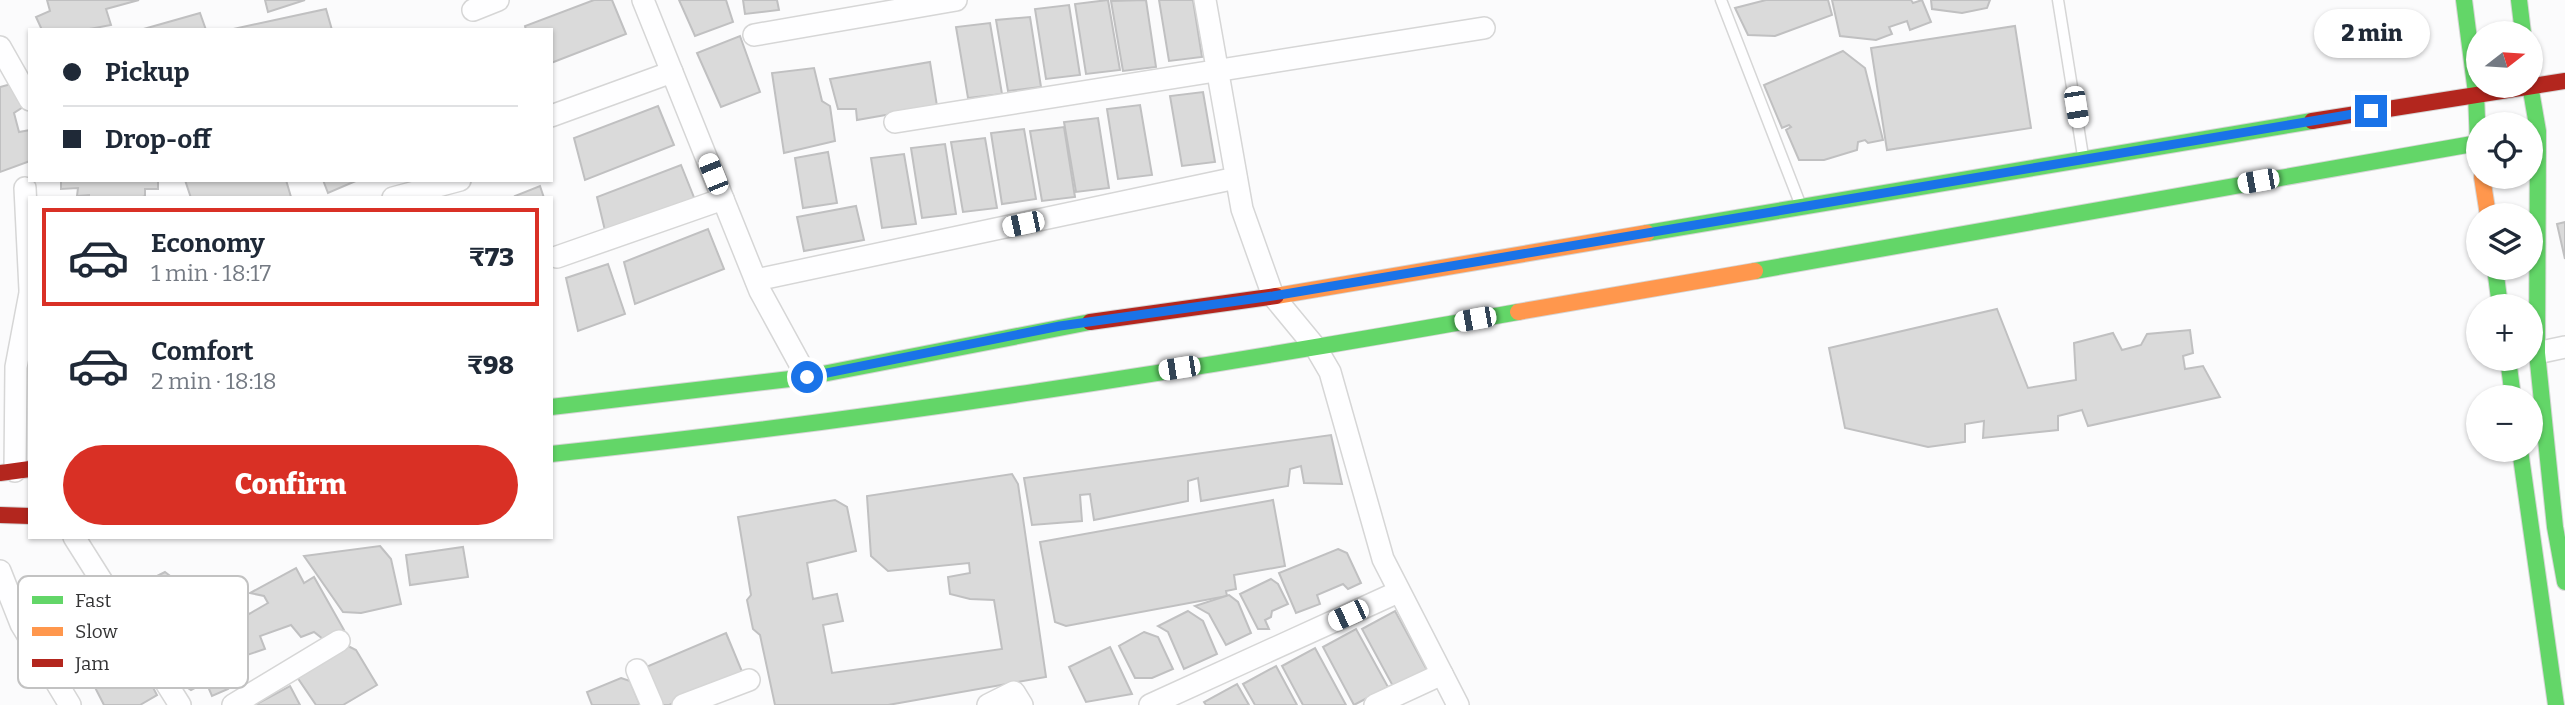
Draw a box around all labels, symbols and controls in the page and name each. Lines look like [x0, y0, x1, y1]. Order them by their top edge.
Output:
callout: 2 min [2313, 10, 2429, 58]
text: 2 min [2341, 19, 2403, 47]
north arrow [2466, 21, 2543, 98]
map controls [2466, 21, 2543, 462]
text: Pickup [105, 57, 190, 88]
car [2063, 85, 2090, 129]
route end [2355, 95, 2387, 127]
button: locate [2466, 112, 2543, 189]
text: Drop-off [105, 124, 211, 155]
car [696, 151, 731, 197]
car [2236, 167, 2281, 195]
button: layers [2466, 203, 2543, 280]
car [1001, 209, 1046, 239]
icon: car [67, 226, 130, 289]
text: Economy [151, 228, 265, 259]
text: ₹73 [469, 242, 514, 273]
text: 1 min · 18:17 [151, 259, 271, 287]
button: + [2466, 294, 2543, 371]
car [1453, 305, 1498, 333]
icon: car [67, 334, 130, 397]
text: Comfort [151, 336, 254, 367]
text: ₹98 [467, 350, 514, 381]
car [1157, 354, 1202, 382]
route start [791, 361, 823, 393]
text: 2 min · 18:18 [151, 367, 277, 395]
button: − [2466, 385, 2543, 462]
button: Confirm [63, 445, 518, 525]
legend [18, 576, 248, 688]
text: Fast [75, 589, 112, 612]
car [1325, 597, 1372, 633]
text: Slow [75, 620, 118, 643]
text: Jam [74, 652, 109, 675]

